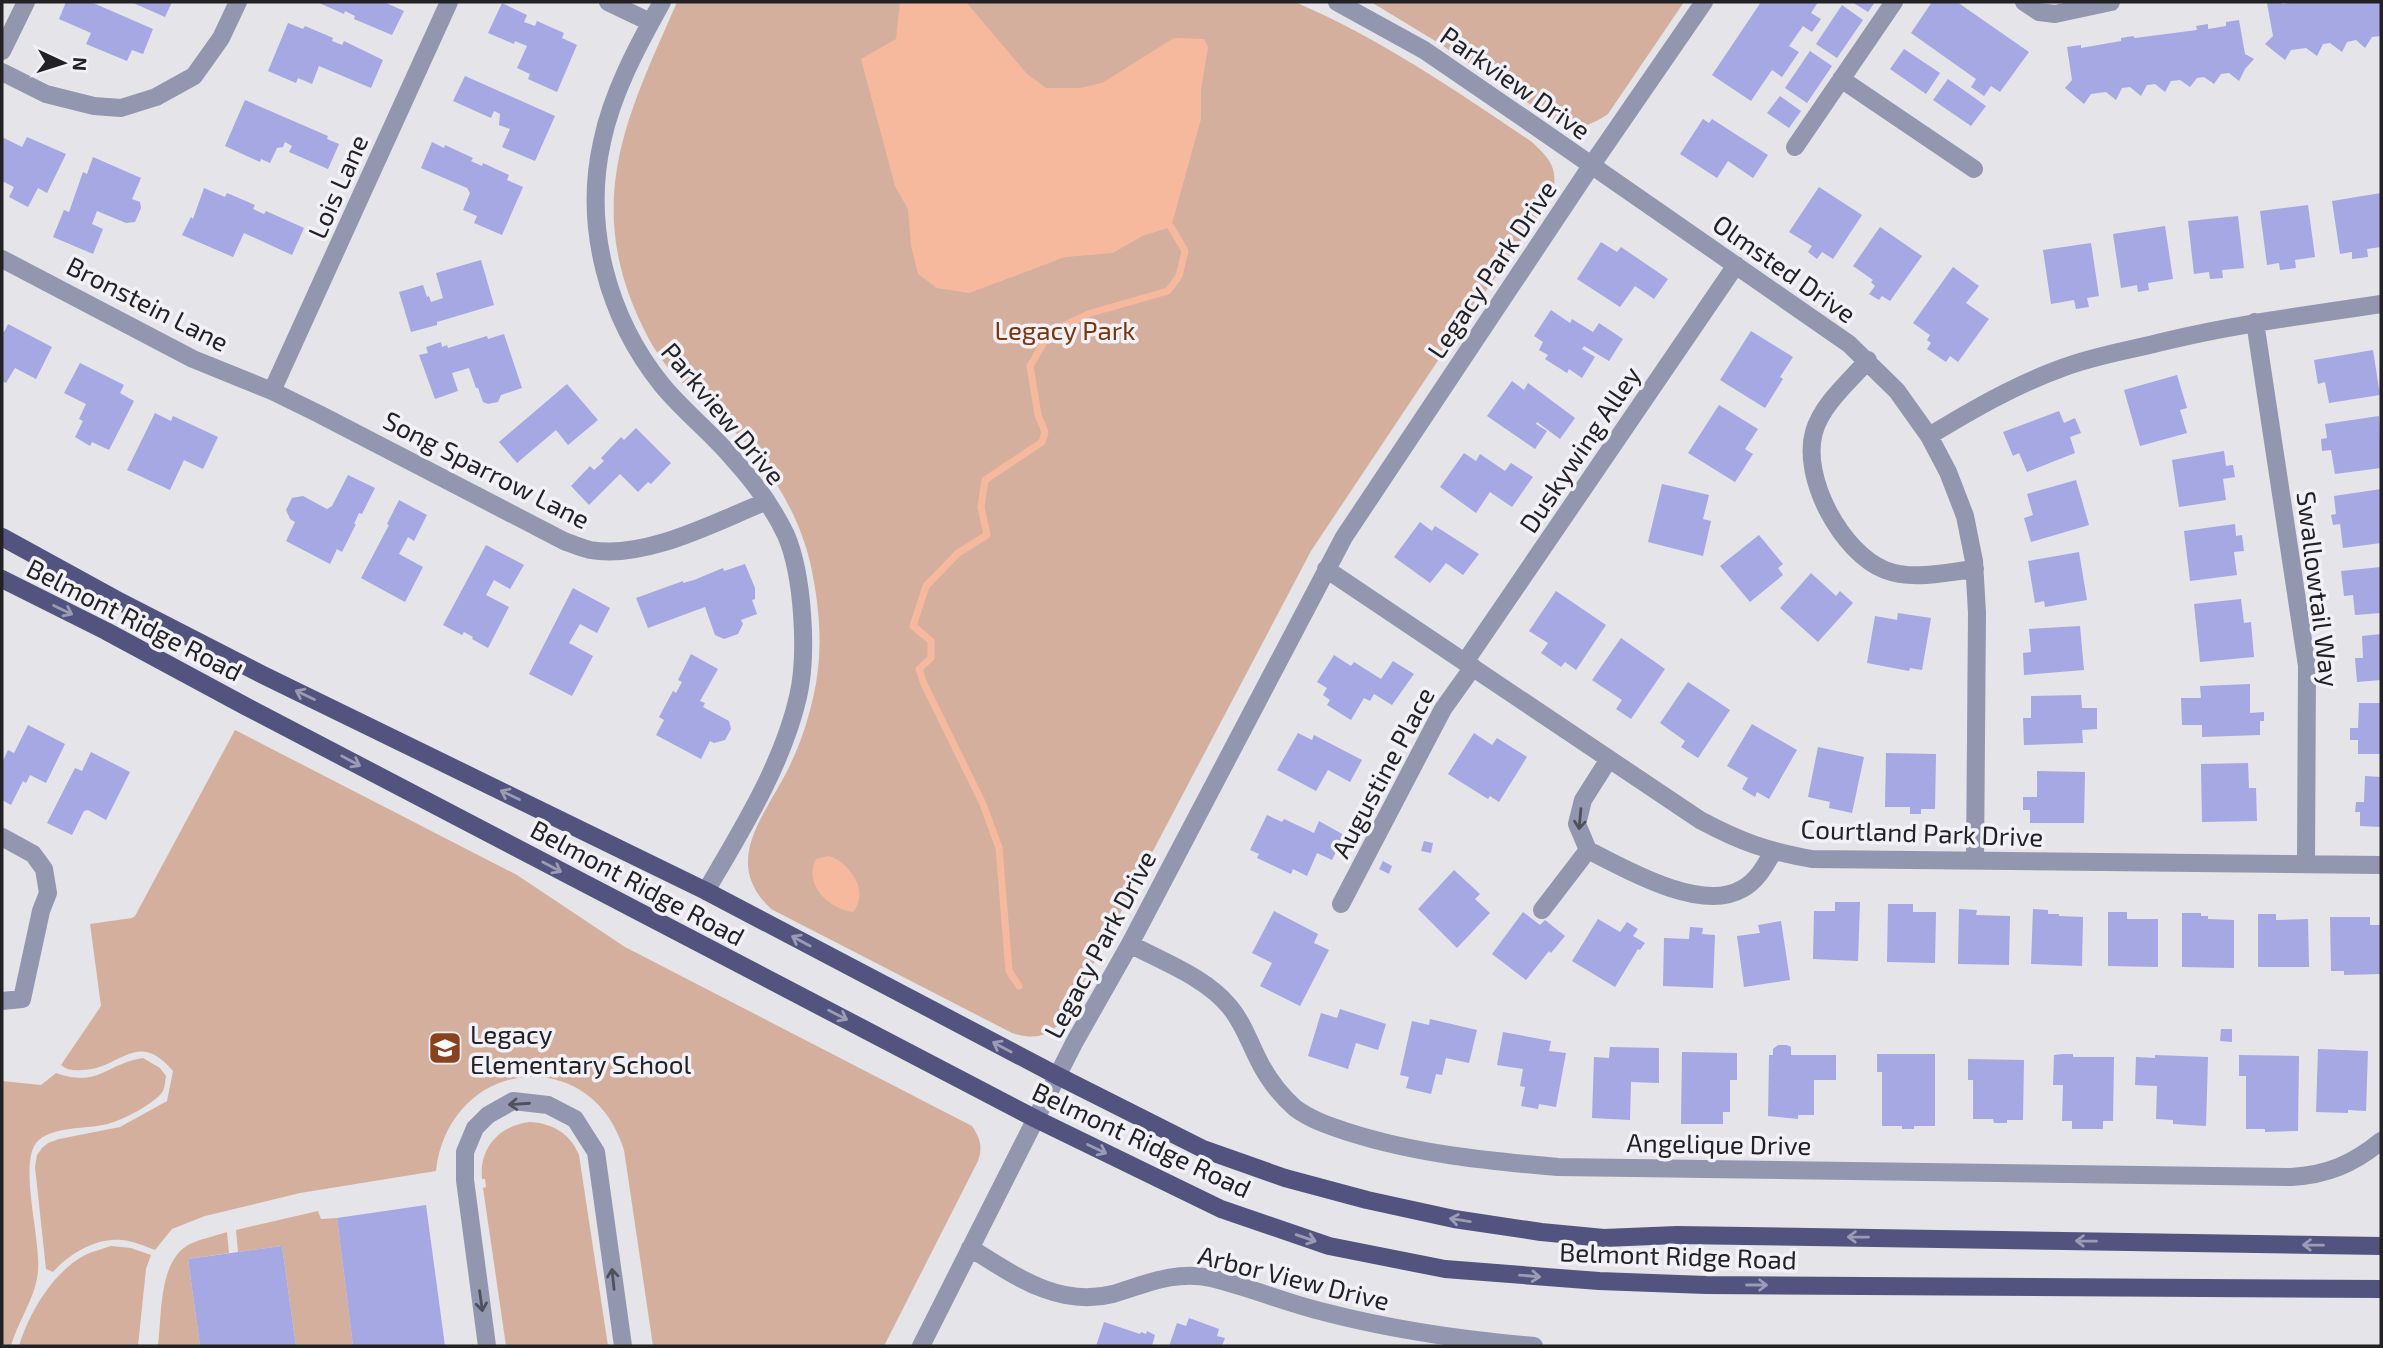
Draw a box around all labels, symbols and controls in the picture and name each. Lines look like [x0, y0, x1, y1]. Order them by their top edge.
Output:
street label: Parkview Drive [1435, 19, 1597, 145]
north arrow [28, 28, 98, 98]
text: N [69, 57, 92, 72]
street label: Lois Lane [300, 129, 374, 243]
street label: Legacy Park Drive [1420, 174, 1562, 364]
street label: Olmsted Drive [1708, 207, 1862, 329]
street label: Bronstein Lane [62, 249, 234, 357]
park label: Legacy Park [995, 314, 1135, 345]
street label: Parkview Drive [656, 336, 792, 490]
street label: Duskywing Alley [1512, 360, 1646, 538]
street label: Song Sparrow Lane [379, 404, 595, 534]
street label: Swallowtail Way [2292, 489, 2346, 689]
street label: Belmont Ridge Road [22, 551, 248, 687]
one-way arrow [52, 603, 73, 617]
street label: Augustine Place [1324, 681, 1440, 863]
one-way arrow [295, 688, 316, 702]
one-way arrow [340, 755, 361, 769]
one-way arrow [500, 788, 521, 802]
one-way arrow [1573, 807, 1586, 830]
street label: Courtland Park Drive [1800, 812, 2044, 852]
street label: Belmont Ridge Road [526, 813, 750, 951]
street label: Legacy Park Drive [1036, 845, 1162, 1043]
one-way arrow [542, 860, 562, 874]
one-way arrow [791, 934, 811, 948]
one-way arrow [827, 1009, 848, 1023]
place label: Legacy Elementary School [470, 1018, 692, 1079]
school or university icon: Legacy Elementary School [426, 1029, 464, 1067]
one-way arrow [992, 1040, 1013, 1053]
street label: Belmont Ridge Road [1028, 1075, 1256, 1203]
one-way arrow [508, 1098, 530, 1111]
street label: Angelique Drive [1626, 1126, 1812, 1160]
one-way arrow [1086, 1143, 1107, 1156]
one-way arrow [1449, 1213, 1472, 1226]
one-way arrow [1847, 1231, 1870, 1244]
one-way arrow [1294, 1233, 1316, 1245]
one-way arrow [2074, 1234, 2097, 1248]
street label: Belmont Ridge Road [1559, 1235, 1797, 1275]
street label: Arbor View Drive [1195, 1238, 1393, 1316]
one-way arrow [2302, 1238, 2325, 1251]
one-way arrow [607, 1268, 620, 1291]
one-way arrow [1518, 1270, 1540, 1283]
one-way arrow [1745, 1278, 1768, 1292]
one-way arrow [475, 1289, 488, 1311]

